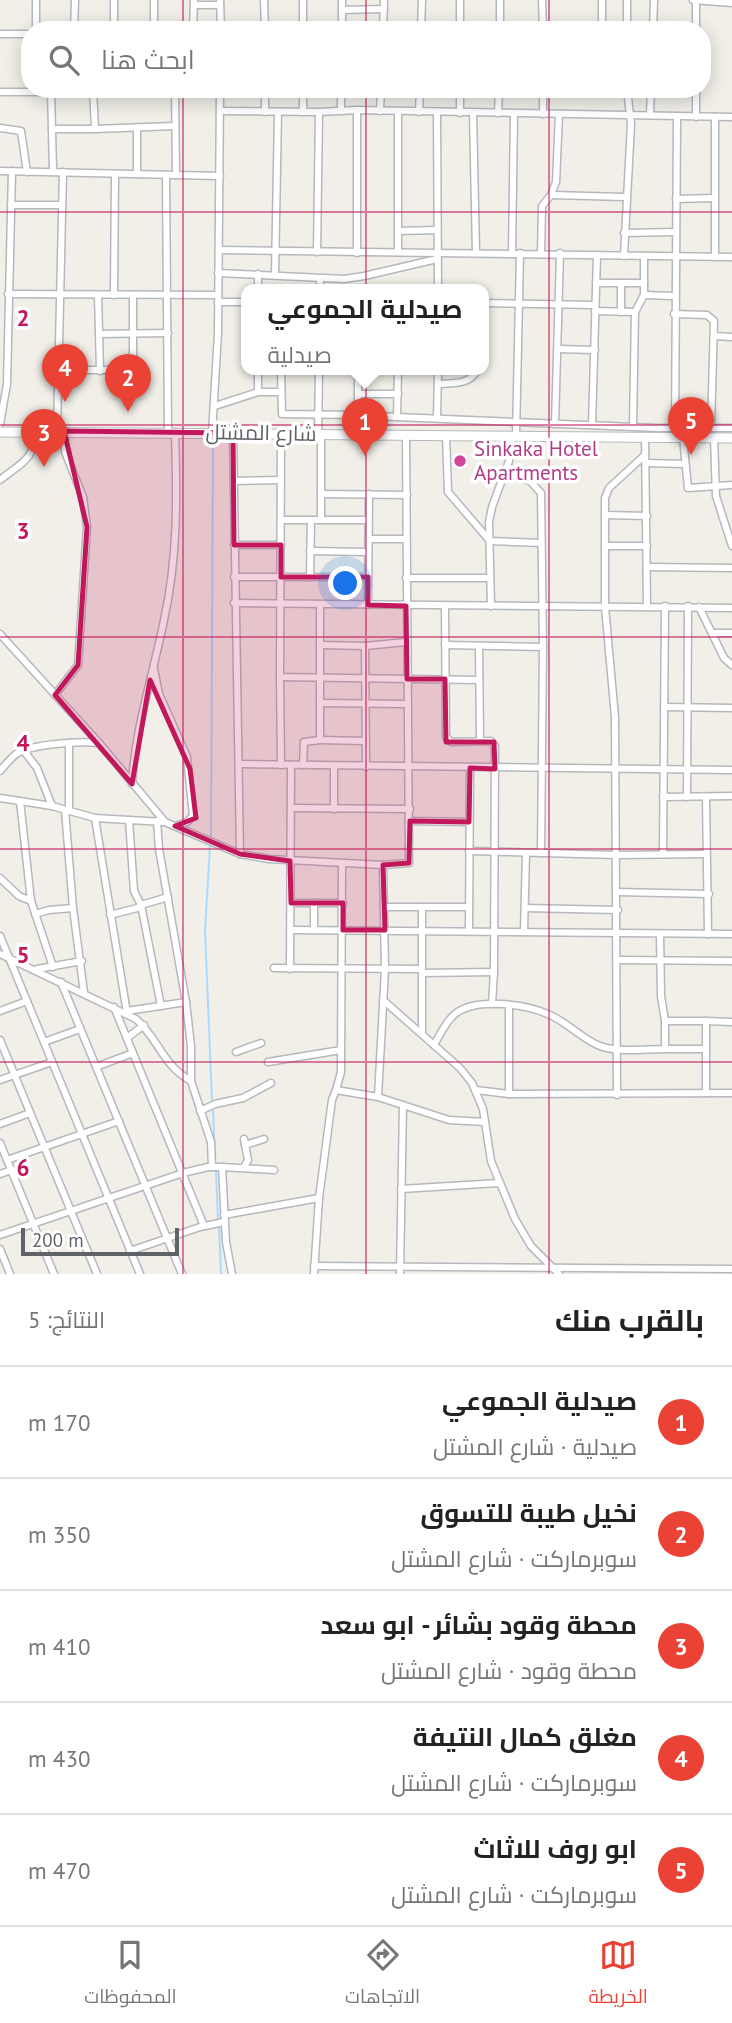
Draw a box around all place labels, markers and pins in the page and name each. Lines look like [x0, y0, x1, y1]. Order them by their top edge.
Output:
pin: 4 [42, 344, 88, 402]
pin: 2 [105, 354, 151, 412]
pin: 5 [668, 397, 714, 455]
pin: 1 [342, 398, 388, 456]
pin: 3 [21, 409, 67, 467]
place label: Sinkaka Hotel Apartments [474, 435, 598, 486]
marker: Sinkaka Hotel Apartments [452, 453, 468, 469]

